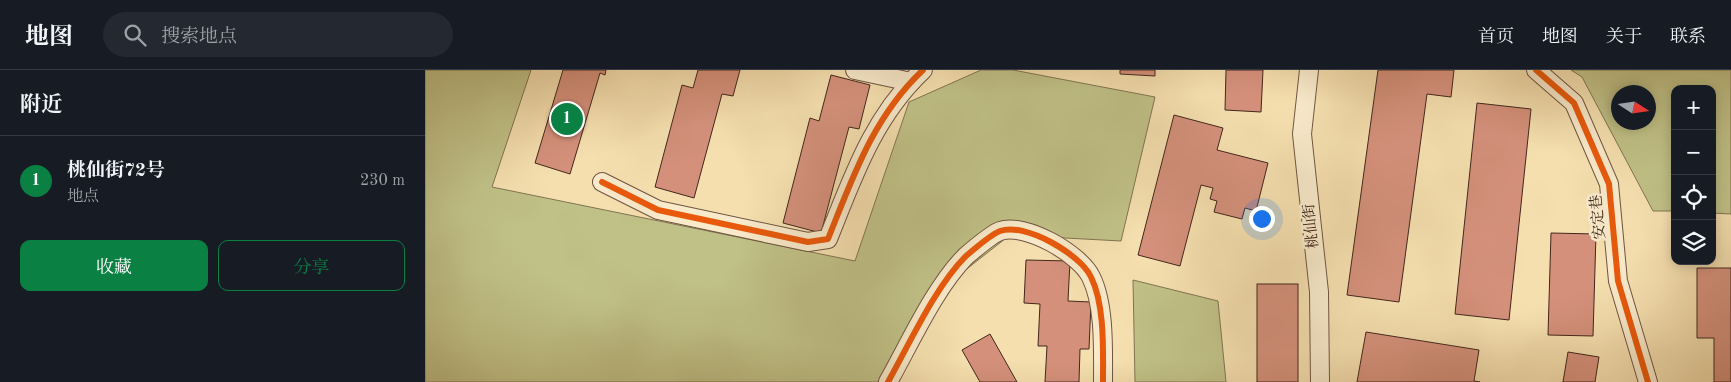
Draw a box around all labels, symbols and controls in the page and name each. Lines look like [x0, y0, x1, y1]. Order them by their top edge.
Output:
search box [103, 12, 453, 57]
icon: search [121, 21, 149, 49]
text: 地图 [25, 26, 73, 50]
text: 搜索地点 [161, 28, 237, 47]
text: 首页 [1478, 28, 1514, 46]
text: 地图 [1542, 28, 1578, 46]
text: 关于 [1606, 28, 1642, 46]
text: 联系 [1670, 28, 1706, 46]
north arrow [1611, 85, 1656, 130]
map controls [1671, 85, 1716, 265]
button: + [1671, 85, 1716, 130]
text: 附近 [20, 95, 62, 116]
pin: 1 [551, 100, 583, 138]
button: − [1671, 130, 1716, 175]
text: 桃仙街72号 [67, 162, 165, 181]
text: 1 [31, 173, 41, 189]
text: 230 m [360, 173, 405, 189]
button: locate [1671, 175, 1716, 220]
text: 地点 [67, 189, 99, 205]
street label: 安定巷 [1588, 194, 1608, 240]
street label: 桃仙街 [1300, 203, 1322, 249]
your location [1249, 206, 1275, 232]
button: layers [1671, 220, 1716, 265]
button: 收藏 [20, 240, 208, 291]
button: 分享 [218, 240, 405, 291]

